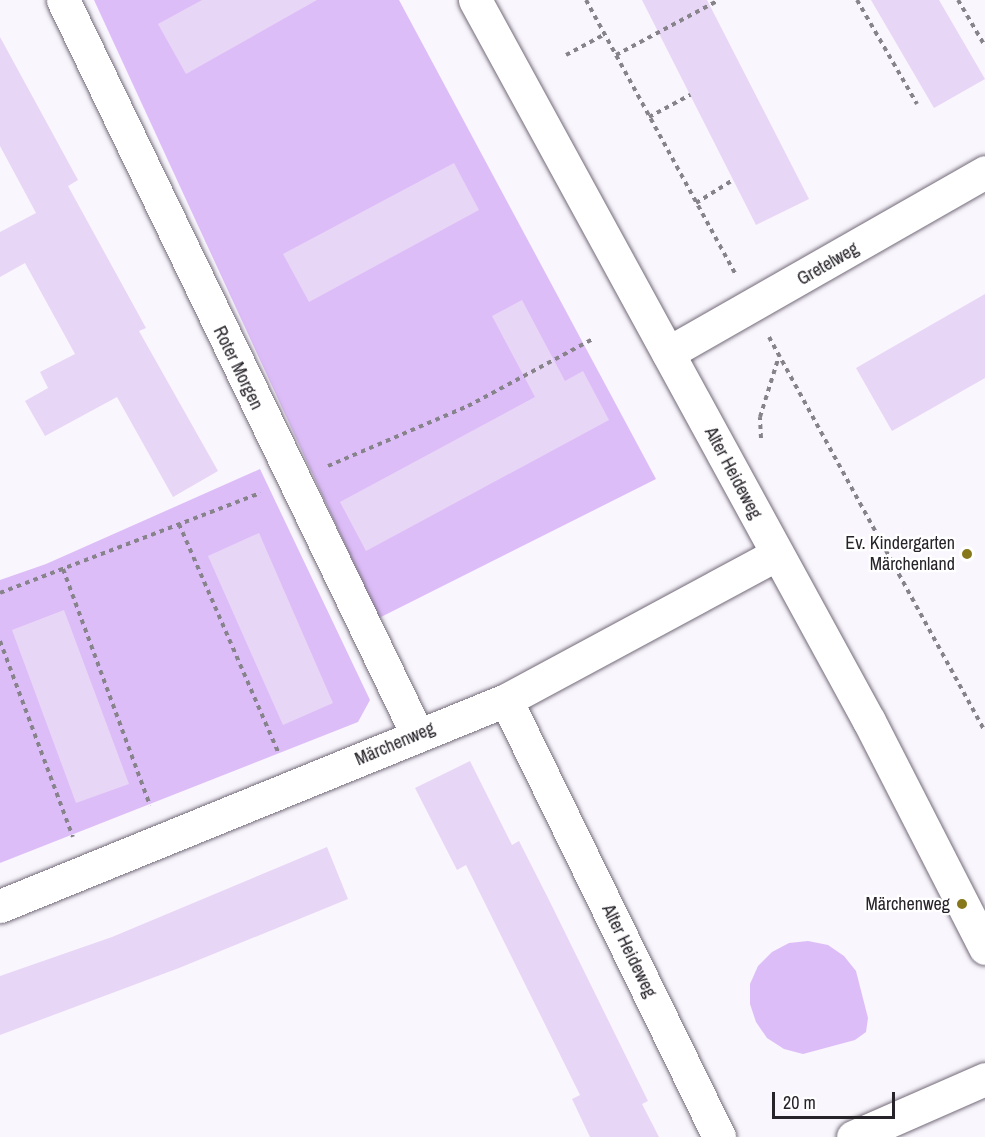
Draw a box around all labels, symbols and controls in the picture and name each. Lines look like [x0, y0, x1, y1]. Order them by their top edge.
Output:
street label: Gretelweg [793, 238, 863, 290]
street label: Roter Morgen [209, 323, 267, 413]
street label: Alter Heideweg [700, 423, 766, 523]
place label: Ev. Kindergarten Märchenland [845, 533, 955, 576]
marker: Ev. Kindergarten Märchenland [960, 547, 974, 561]
street label: Märchenweg [352, 718, 438, 770]
place label: Märchenweg [866, 893, 950, 915]
marker: Märchenweg [955, 897, 969, 911]
street label: Alter Heideweg [597, 901, 661, 1001]
scale bar [775, 1080, 898, 1118]
text: 20 m [783, 1090, 816, 1115]

